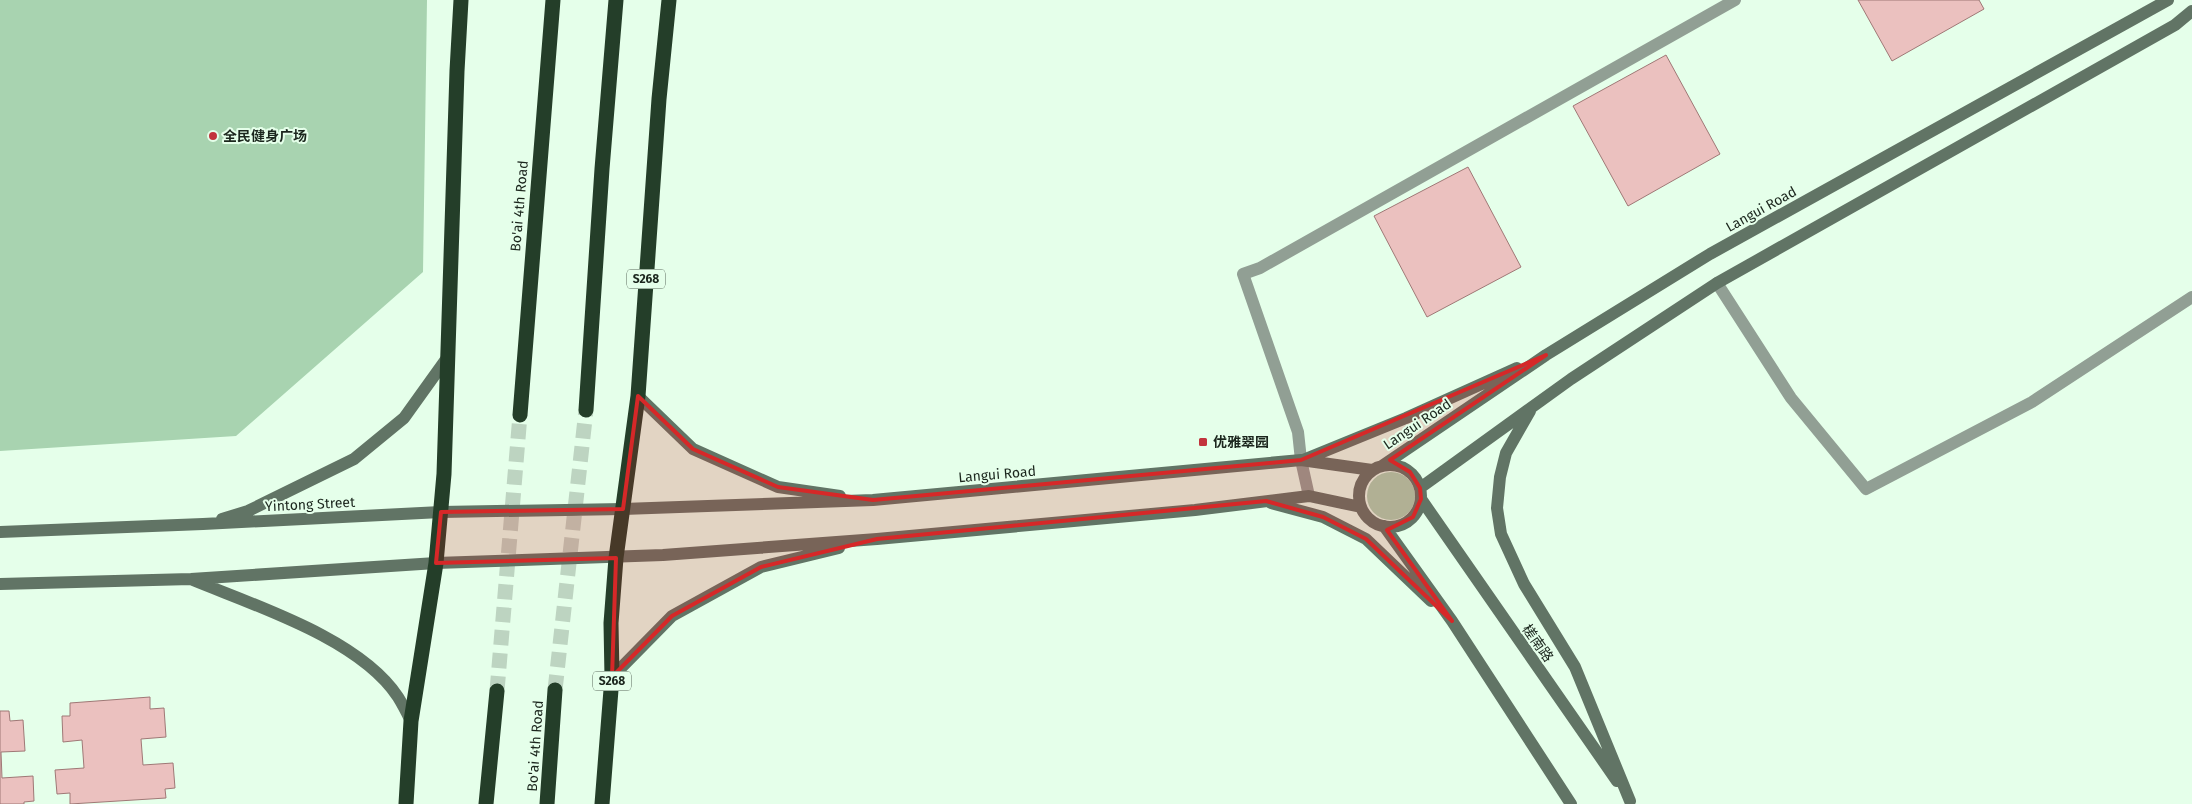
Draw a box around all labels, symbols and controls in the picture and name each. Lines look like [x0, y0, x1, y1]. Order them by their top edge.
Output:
place label: 全民健身广场 [223, 128, 307, 145]
marker: 全民健身广场 [207, 130, 219, 142]
street label: Bo'ai 4th Road [507, 160, 532, 252]
street label: Langui Road [1723, 183, 1799, 236]
road number: S268 [627, 270, 665, 288]
street label: Langui Road [1380, 396, 1454, 453]
place label: 优雅翠园 [1213, 434, 1269, 451]
marker: 优雅翠园 [1197, 436, 1209, 448]
street label: Langui Road [958, 463, 1037, 486]
street label: Yintong Street [265, 494, 356, 515]
street label: 槎南路 [1519, 621, 1557, 665]
road number: S268 [593, 671, 631, 690]
street label: Bo'ai 4th Road [524, 700, 547, 792]

